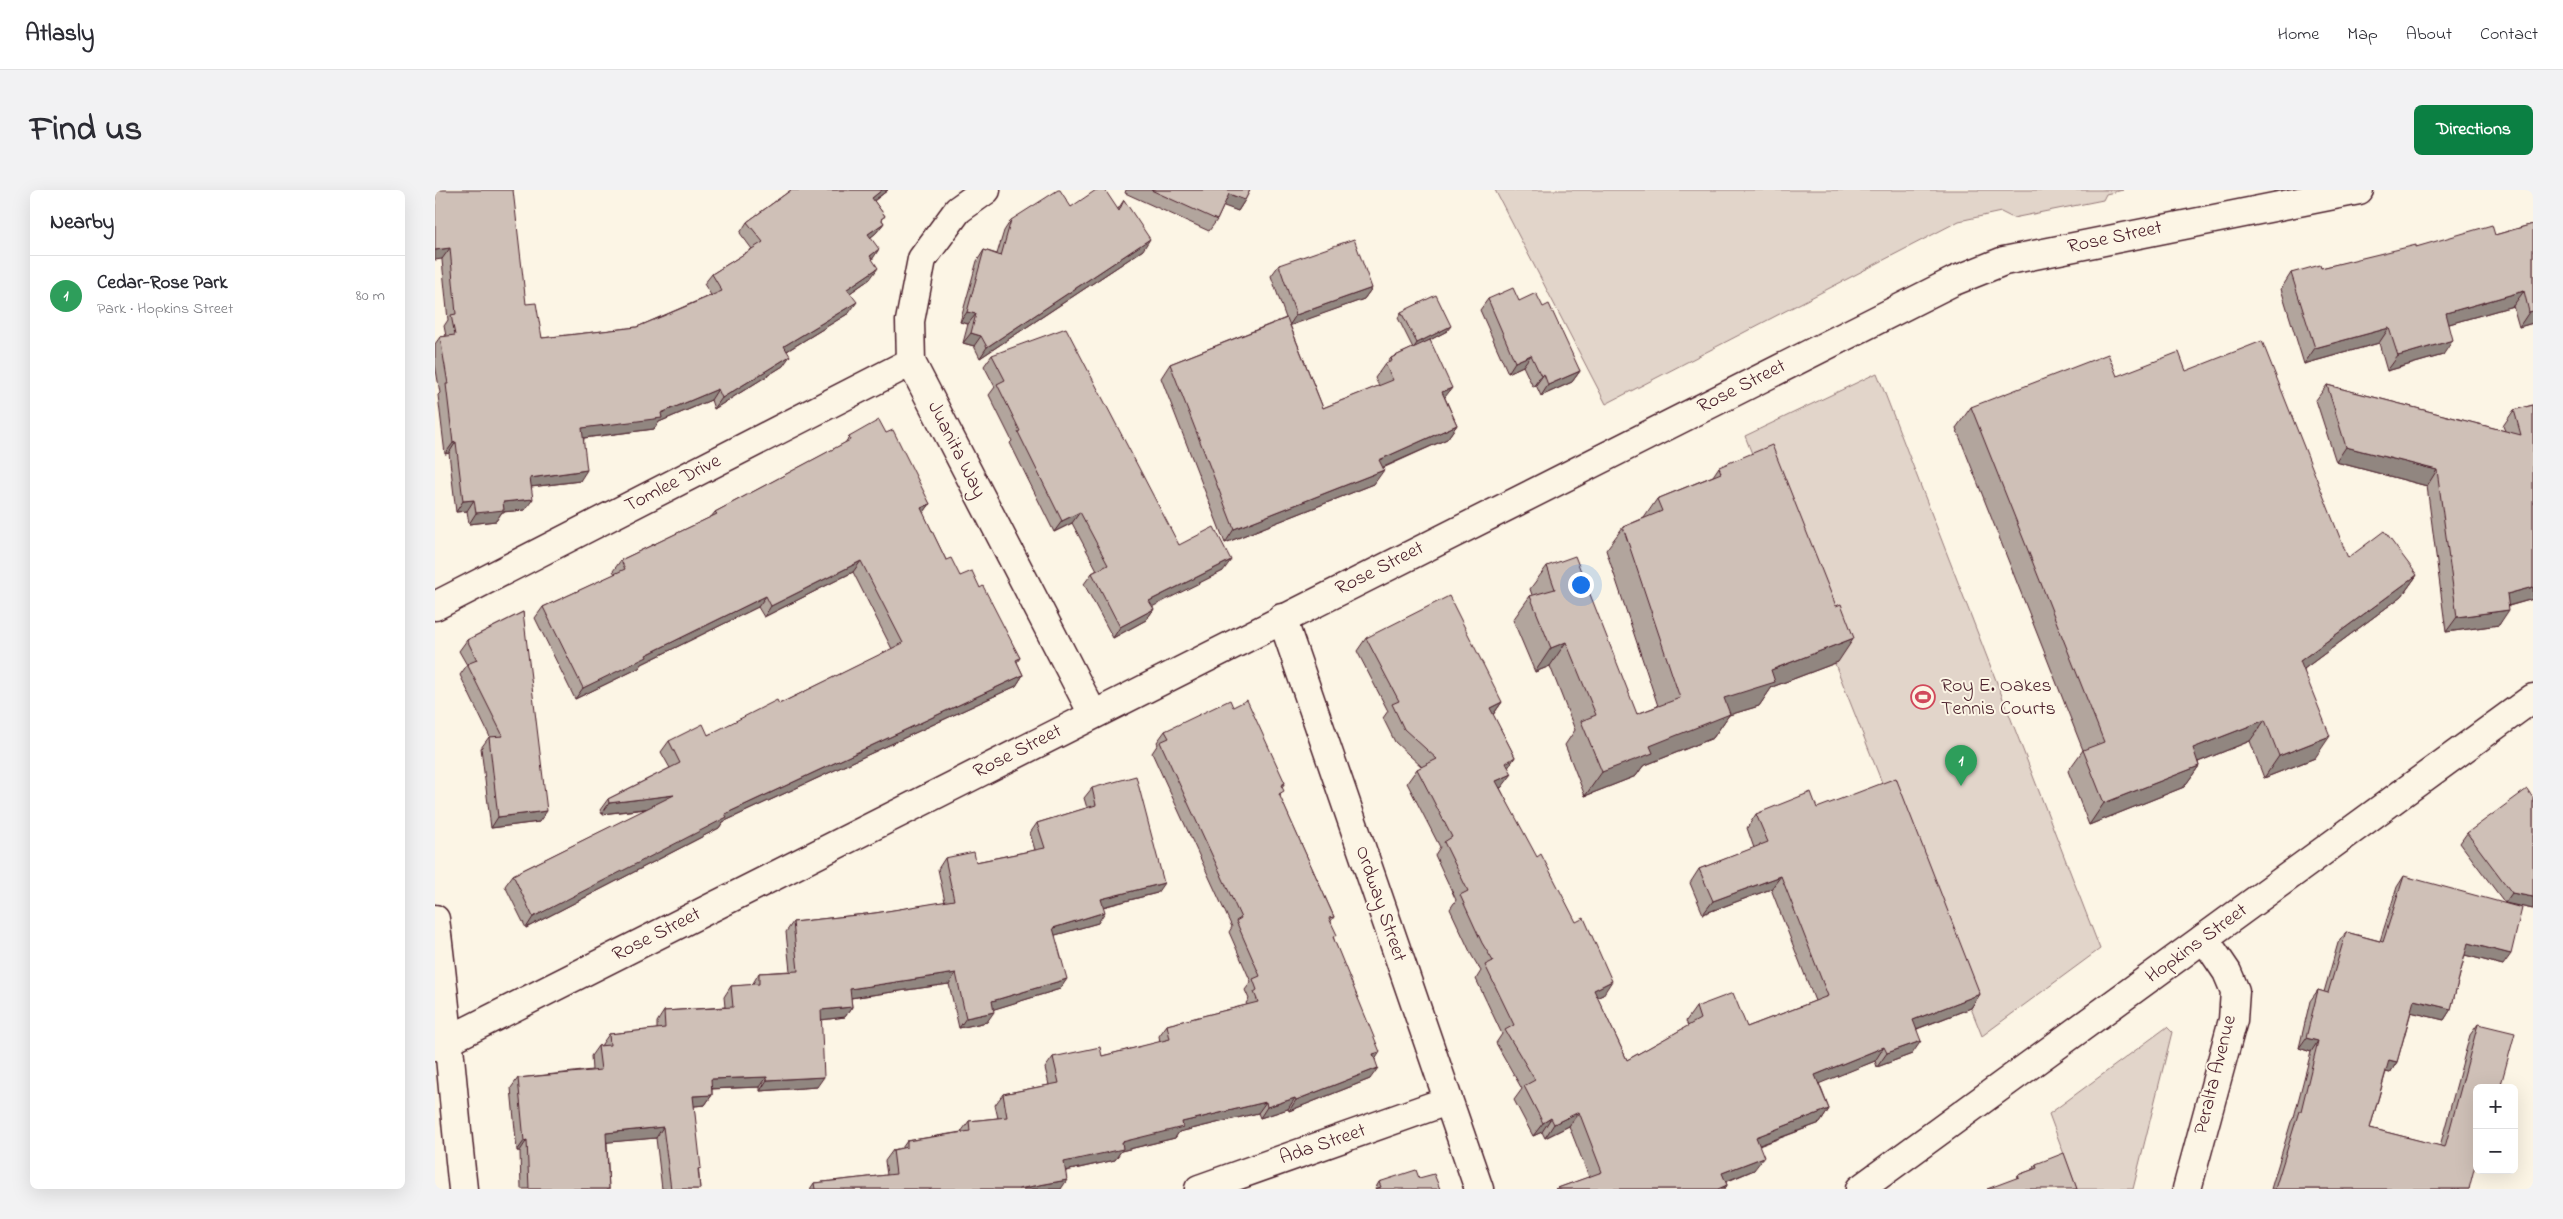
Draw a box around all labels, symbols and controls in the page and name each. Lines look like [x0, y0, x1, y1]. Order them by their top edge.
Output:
text: Atlasly [25, 17, 94, 52]
text: Home [2278, 22, 2319, 48]
text: Map [2347, 22, 2378, 48]
text: About [2406, 22, 2452, 48]
text: Contact [2480, 22, 2538, 48]
text: Find us [30, 105, 142, 156]
button: Directions [2414, 105, 2533, 155]
text: Nearby [50, 208, 114, 238]
street label: Rose Street [2065, 214, 2165, 262]
text: Cedar-Rose Park [97, 270, 228, 297]
text: 1 [63, 284, 69, 308]
text: 80 m [356, 284, 385, 308]
text: Park · Hopkins Street [97, 297, 233, 321]
street label: Rose Street [1693, 352, 1792, 422]
street label: Juanita Way [919, 396, 993, 504]
street label: Tomlee Drive [620, 447, 726, 521]
street label: Rose Street [1331, 534, 1430, 604]
your location [1568, 572, 1594, 598]
place label: Roy E. Oakes Tennis Courts [1941, 672, 2056, 724]
sports icon: Roy E. Oakes Tennis Courts [1910, 684, 1936, 710]
street label: Rose Street [969, 717, 1068, 787]
pin: 1 [1945, 745, 1977, 786]
street label: Ordway Street [1347, 842, 1413, 966]
street label: Hopkins Street [2140, 897, 2254, 991]
street label: Rose Street [608, 900, 707, 970]
street label: Peralta Avenue [2187, 1012, 2245, 1138]
map controls [2473, 1084, 2518, 1174]
button: + [2473, 1084, 2518, 1129]
street label: Ada Street [1276, 1117, 1370, 1173]
button: − [2473, 1129, 2518, 1174]

